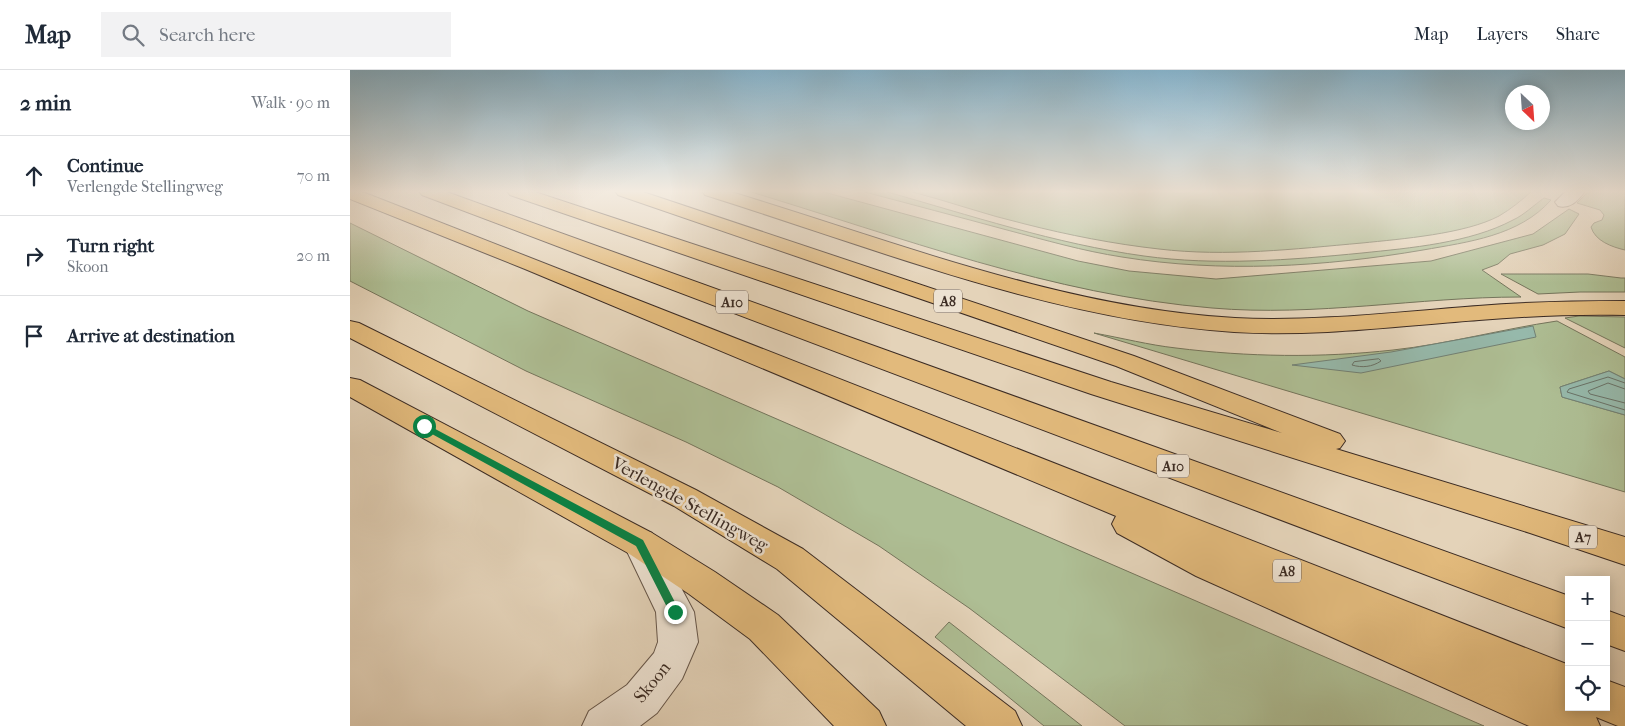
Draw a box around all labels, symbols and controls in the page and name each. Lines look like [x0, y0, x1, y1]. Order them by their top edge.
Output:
search box [101, 12, 451, 57]
text: Map [25, 21, 71, 49]
icon: search [119, 21, 147, 49]
text: Search here [159, 24, 255, 46]
text: Map [1414, 24, 1448, 45]
text: Layers [1476, 24, 1528, 45]
text: Share [1556, 24, 1600, 45]
north arrow [1505, 85, 1550, 130]
text: 2 min [20, 91, 71, 115]
text: Walk · 90 m [251, 93, 330, 112]
text: Continue [67, 155, 143, 177]
icon: ahead [20, 162, 48, 190]
text: 70 m [297, 166, 330, 185]
text: Verlengde Stellingweg [67, 177, 223, 196]
text: Turn right [67, 235, 154, 257]
icon: right [20, 242, 48, 270]
text: 20 m [296, 246, 330, 265]
text: Skoon [67, 257, 109, 276]
road number: A10 [716, 290, 748, 313]
road number: A8 [934, 290, 962, 312]
icon: arrive [20, 322, 48, 350]
text: Arrive at destination [67, 325, 235, 347]
route start [413, 415, 436, 438]
street label: Verlengde Stellingweg [607, 452, 772, 556]
road number: A10 [1157, 454, 1189, 478]
road number: A7 [1569, 526, 1597, 548]
road number: A8 [1273, 560, 1301, 582]
map controls [1565, 576, 1610, 711]
button: + [1565, 576, 1610, 621]
route end [664, 601, 687, 624]
button: − [1565, 621, 1610, 666]
street label: Skoon [629, 657, 676, 707]
button: locate [1565, 666, 1610, 711]

